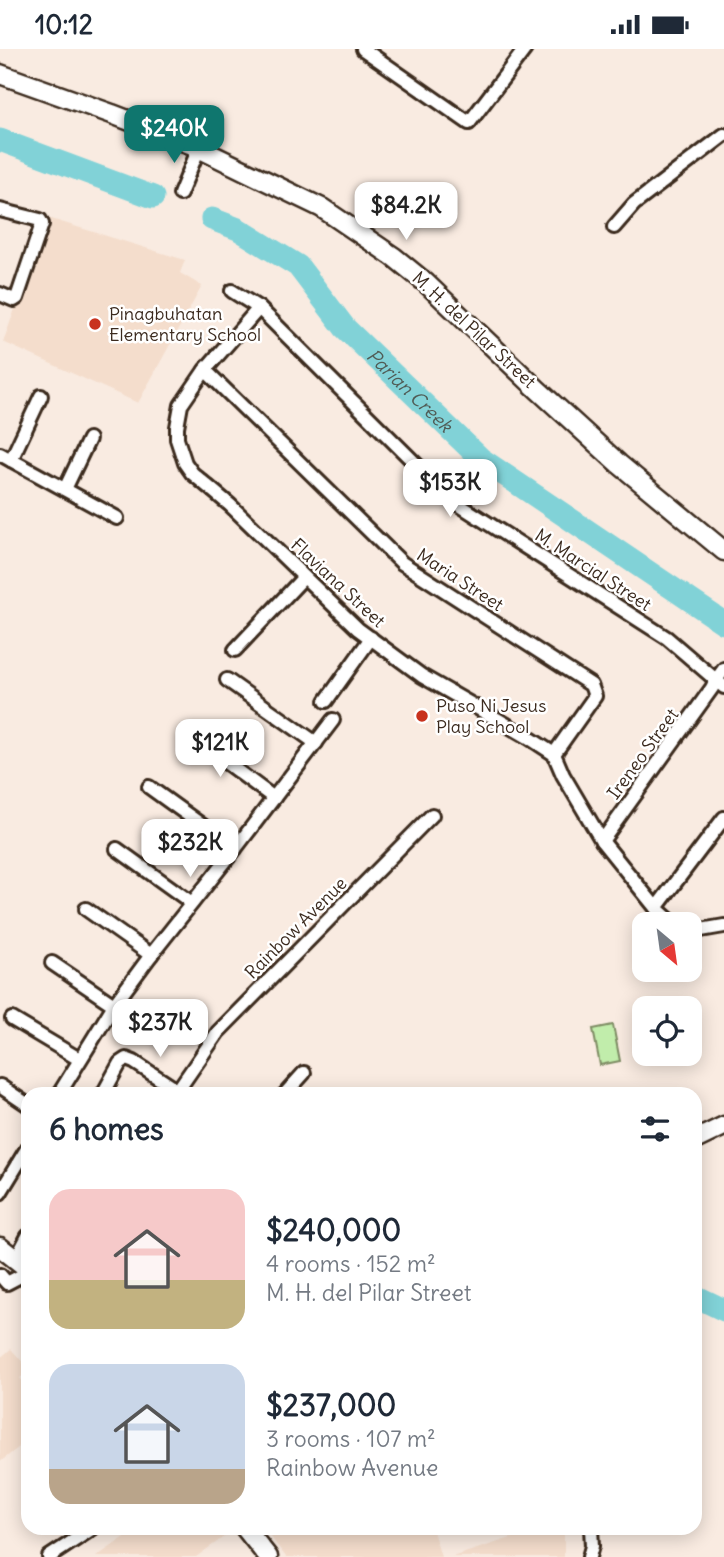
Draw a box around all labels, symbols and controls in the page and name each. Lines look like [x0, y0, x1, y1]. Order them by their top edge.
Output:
text: 10:12 [35, 8, 93, 41]
pin: $240K [125, 106, 223, 165]
text: $240K [140, 113, 208, 142]
pin: $84.2K [349, 183, 463, 242]
text: $84.2K [371, 190, 441, 219]
street label: M. H. del Pilar Street [408, 266, 541, 393]
place label: Pinagbuhatan Elementary School [109, 302, 261, 346]
marker: Pinagbuhatan Elementary School [87, 316, 103, 332]
water label: Parian Creek [362, 344, 459, 438]
pin: $153K [401, 459, 499, 519]
text: $153K [419, 467, 481, 496]
street label: M. Marcial Street [531, 523, 656, 616]
street label: Flaviana Street [286, 533, 390, 632]
street label: Maria Street [413, 543, 508, 616]
place label: Puso Ni Jesus Play School [436, 694, 546, 738]
street label: Ireneo Street [602, 704, 683, 804]
marker: Puso Ni Jesus Play School [414, 708, 430, 724]
pin: $121K [171, 719, 269, 779]
text: $121K [191, 727, 249, 756]
pin: $232K [141, 819, 239, 879]
text: $232K [157, 827, 223, 856]
street label: Rainbow Avenue [240, 872, 351, 983]
north arrow [632, 912, 702, 982]
map controls [632, 912, 702, 1066]
button: locate [632, 996, 702, 1066]
pin: $237K [111, 999, 209, 1059]
text: $237K [128, 1007, 192, 1036]
text: 6 homes [49, 1110, 164, 1148]
icon: filters [636, 1110, 674, 1148]
text: $240,000 [266, 1211, 401, 1249]
icon: home [105, 1217, 189, 1301]
text: 4 rooms · 152 m² [266, 1249, 436, 1278]
text: M. H. del Pilar Street [266, 1278, 472, 1307]
text: $237,000 [266, 1386, 396, 1424]
icon: home [105, 1392, 189, 1476]
text: 3 rooms · 107 m² [266, 1424, 436, 1453]
text: Rainbow Avenue [266, 1453, 438, 1482]

